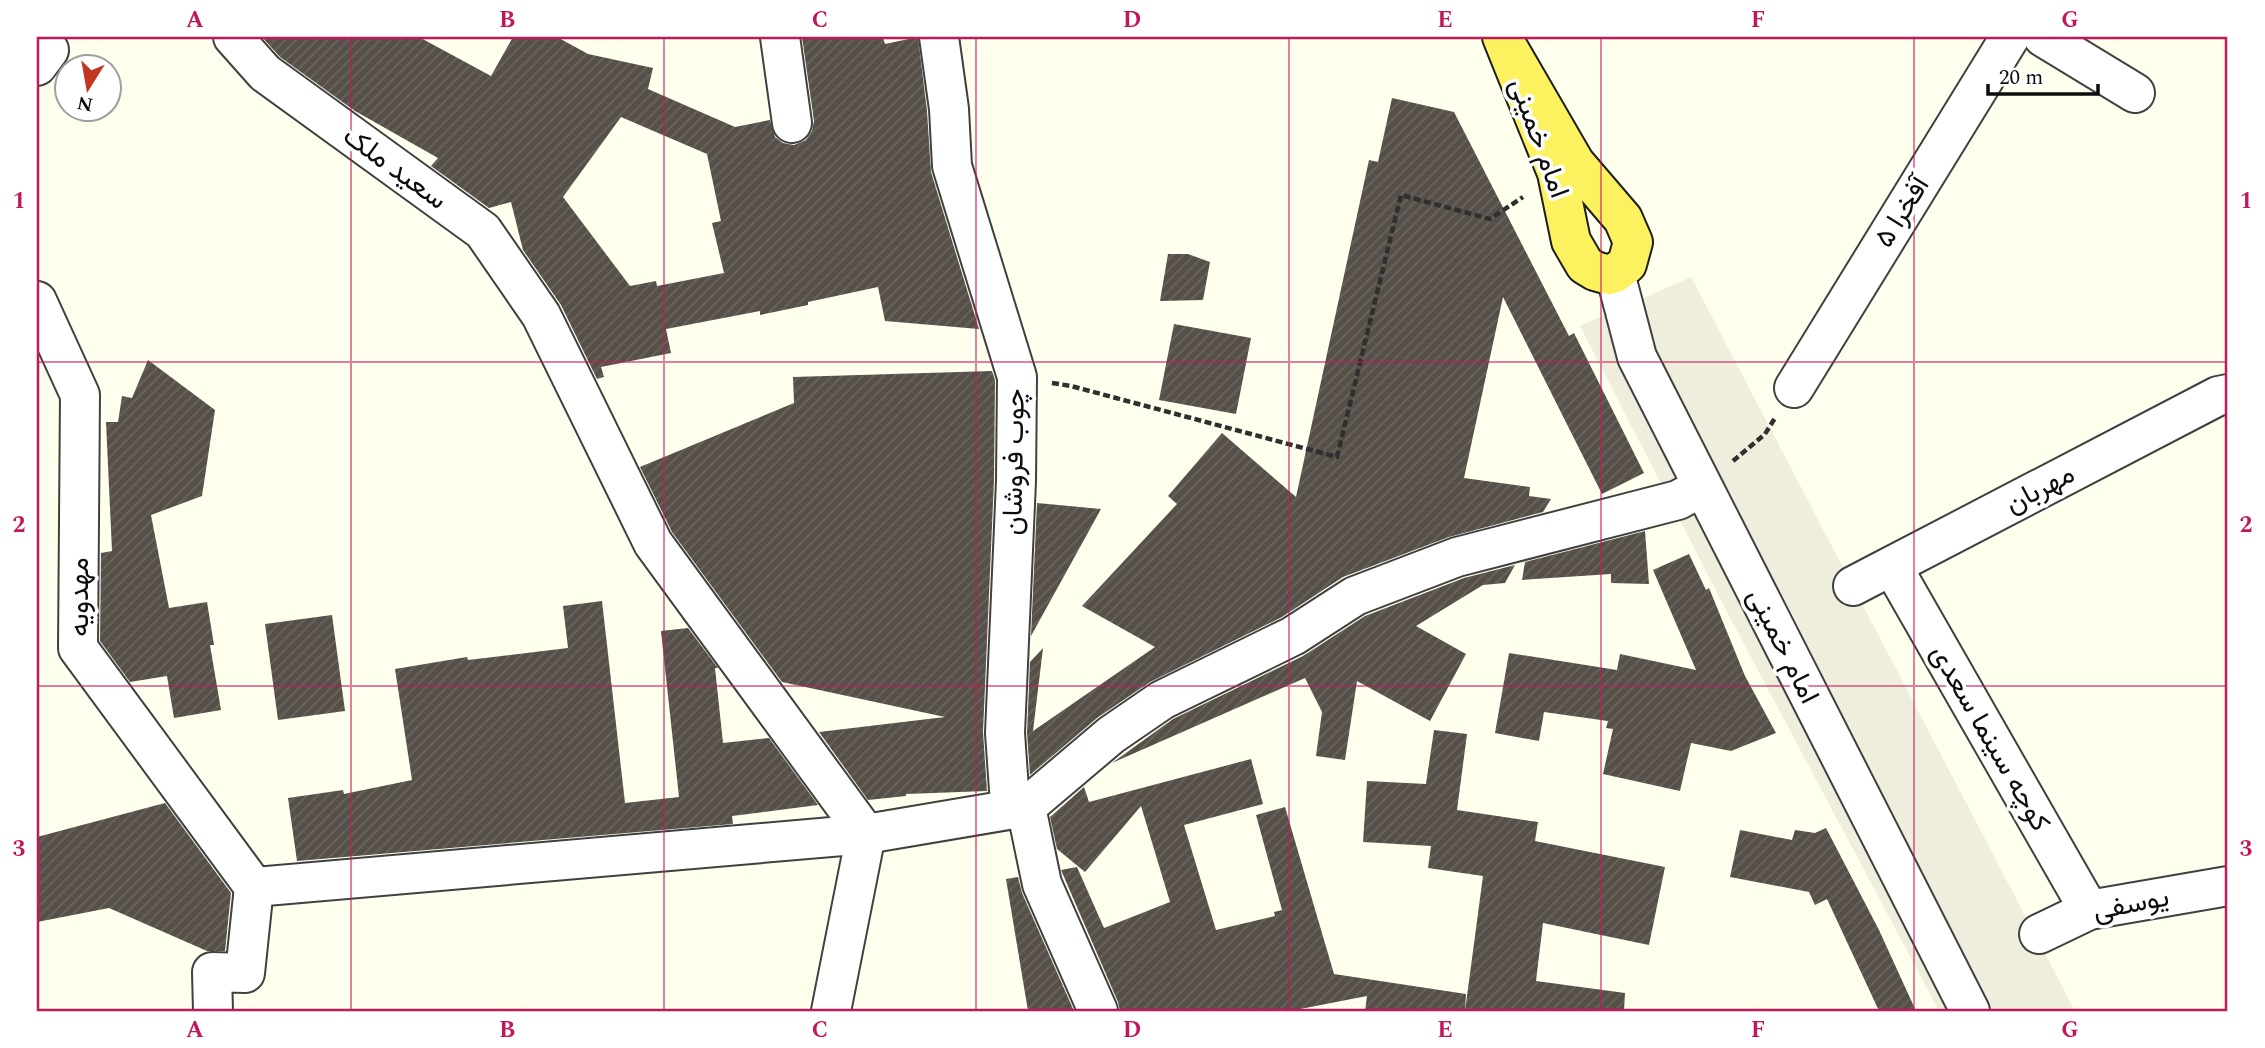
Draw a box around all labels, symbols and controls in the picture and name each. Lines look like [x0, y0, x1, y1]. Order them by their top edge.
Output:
text: A [186, 3, 204, 38]
text: B [499, 3, 515, 38]
text: C [812, 3, 828, 38]
text: D [1123, 3, 1141, 38]
text: E [1437, 3, 1453, 38]
text: F [1751, 3, 1765, 38]
text: G [2061, 3, 2079, 38]
north arrow [52, 52, 122, 122]
scale bar [1988, 52, 2099, 96]
text: 20 m [1999, 62, 2043, 94]
street label: امام خمینی [1497, 72, 1581, 204]
text: N [75, 88, 95, 119]
street label: سعید ملک [334, 115, 456, 221]
street label: آفخرا ۵ [1863, 166, 1942, 256]
text: 1 [13, 184, 25, 219]
text: 1 [2240, 184, 2252, 219]
street label: چوب فروشان [991, 388, 1037, 536]
street label: مهربان [1997, 453, 2083, 525]
text: 2 [13, 508, 26, 543]
text: 2 [2240, 508, 2253, 543]
street label: مهدویه [58, 557, 101, 637]
street label: امام خمینی [1735, 581, 1831, 711]
street label: کوچه سینما سعدی [1919, 636, 2061, 840]
text: 3 [13, 832, 26, 867]
text: 3 [2240, 832, 2253, 867]
street label: یوسفی [2089, 876, 2173, 932]
text: A [186, 1013, 204, 1048]
text: B [499, 1013, 515, 1048]
text: C [812, 1013, 828, 1048]
text: D [1123, 1013, 1141, 1048]
text: E [1437, 1013, 1453, 1048]
text: F [1751, 1013, 1765, 1048]
text: G [2061, 1013, 2079, 1048]

